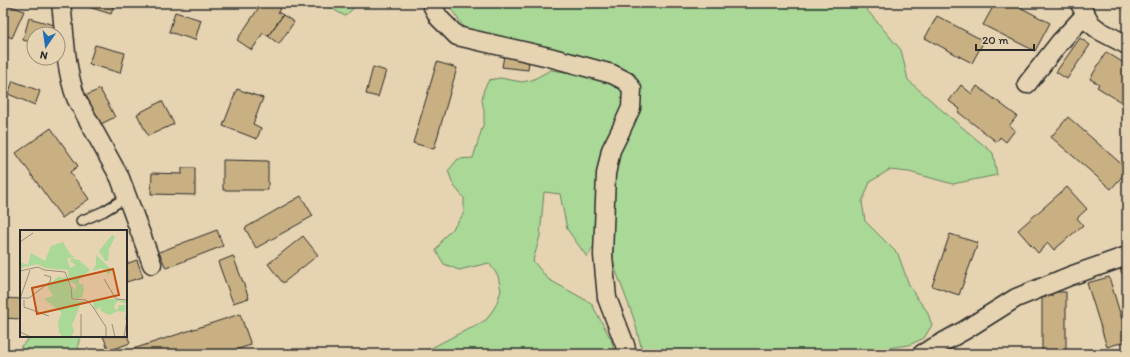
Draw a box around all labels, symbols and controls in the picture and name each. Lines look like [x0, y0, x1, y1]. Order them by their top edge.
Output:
north arrow [26, 26, 66, 66]
scale bar [976, 26, 1034, 52]
text: 20 m [982, 33, 1009, 47]
text: N [39, 48, 49, 62]
inset map [20, 230, 127, 337]

